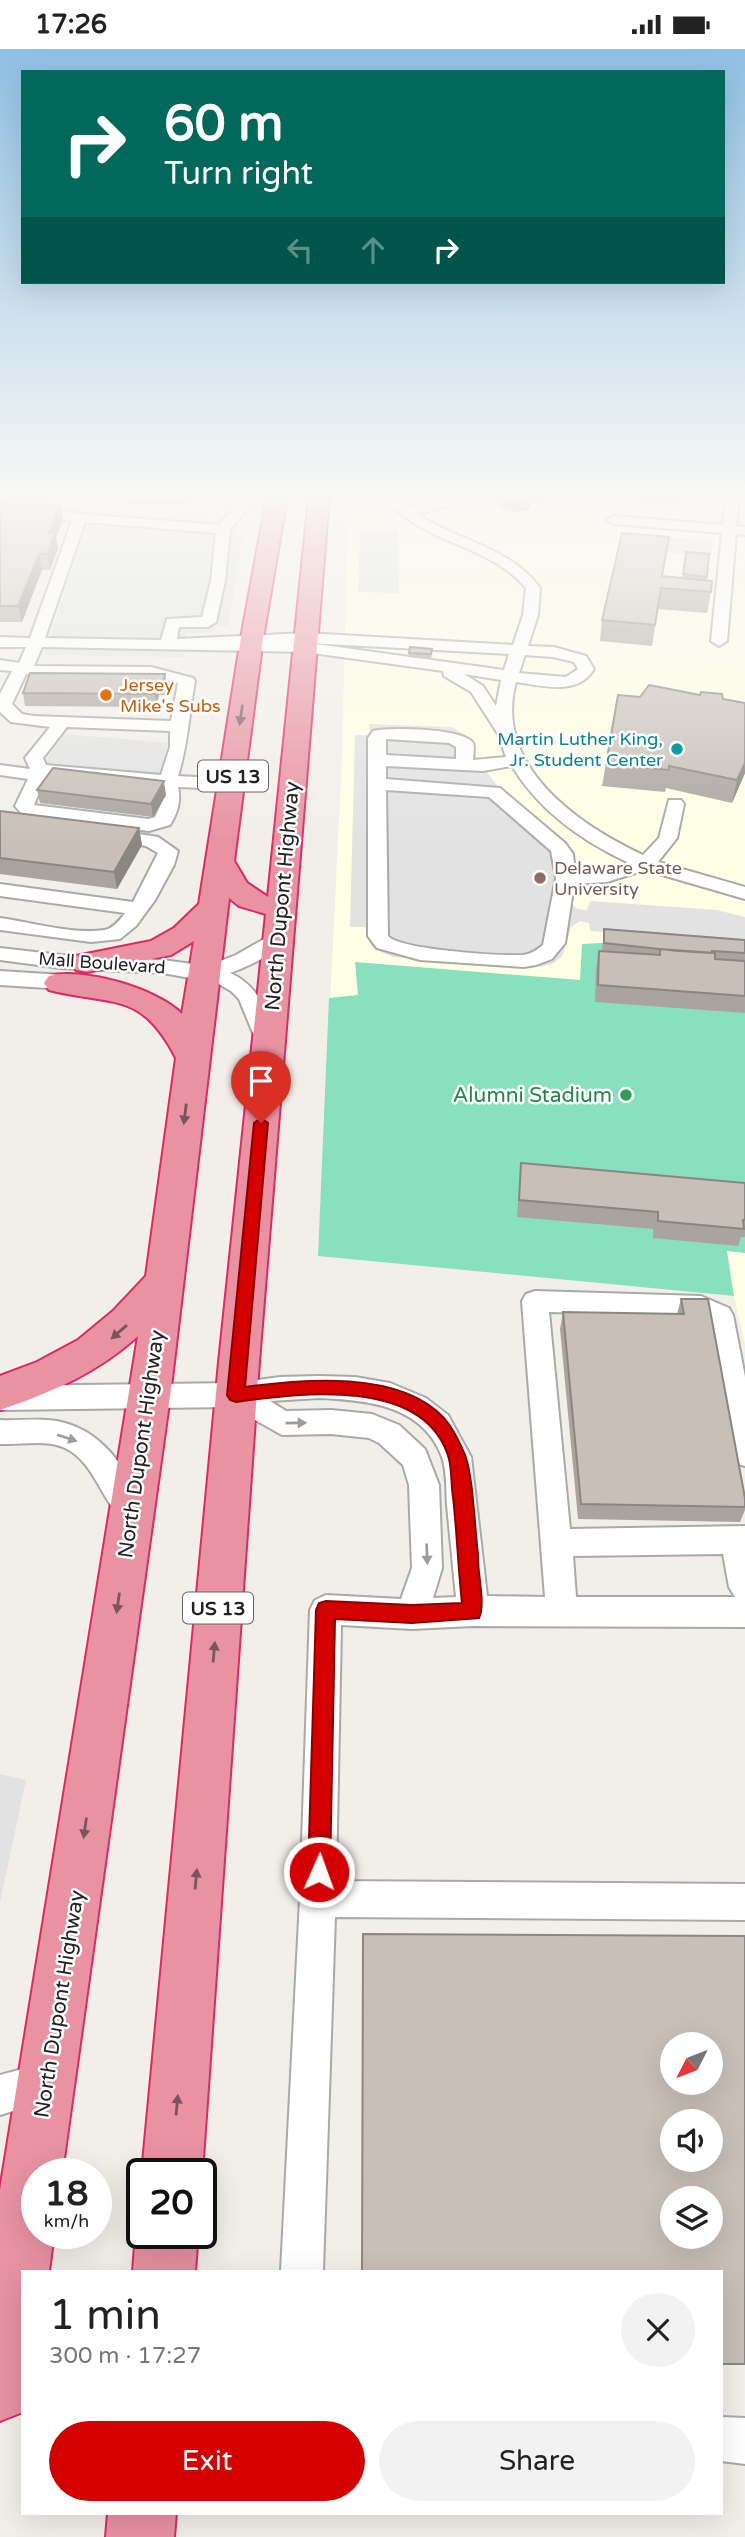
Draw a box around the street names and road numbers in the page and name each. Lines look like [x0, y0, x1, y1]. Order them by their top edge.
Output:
road number: US 13 [198, 761, 268, 791]
street label: North Dupont Highway [260, 780, 305, 1012]
street label: Mall Boulevard [38, 948, 166, 978]
street label: North Dupont Highway [113, 1328, 170, 1560]
road number: US 13 [183, 1593, 253, 1623]
street label: North Dupont Highway [29, 1888, 90, 2120]

